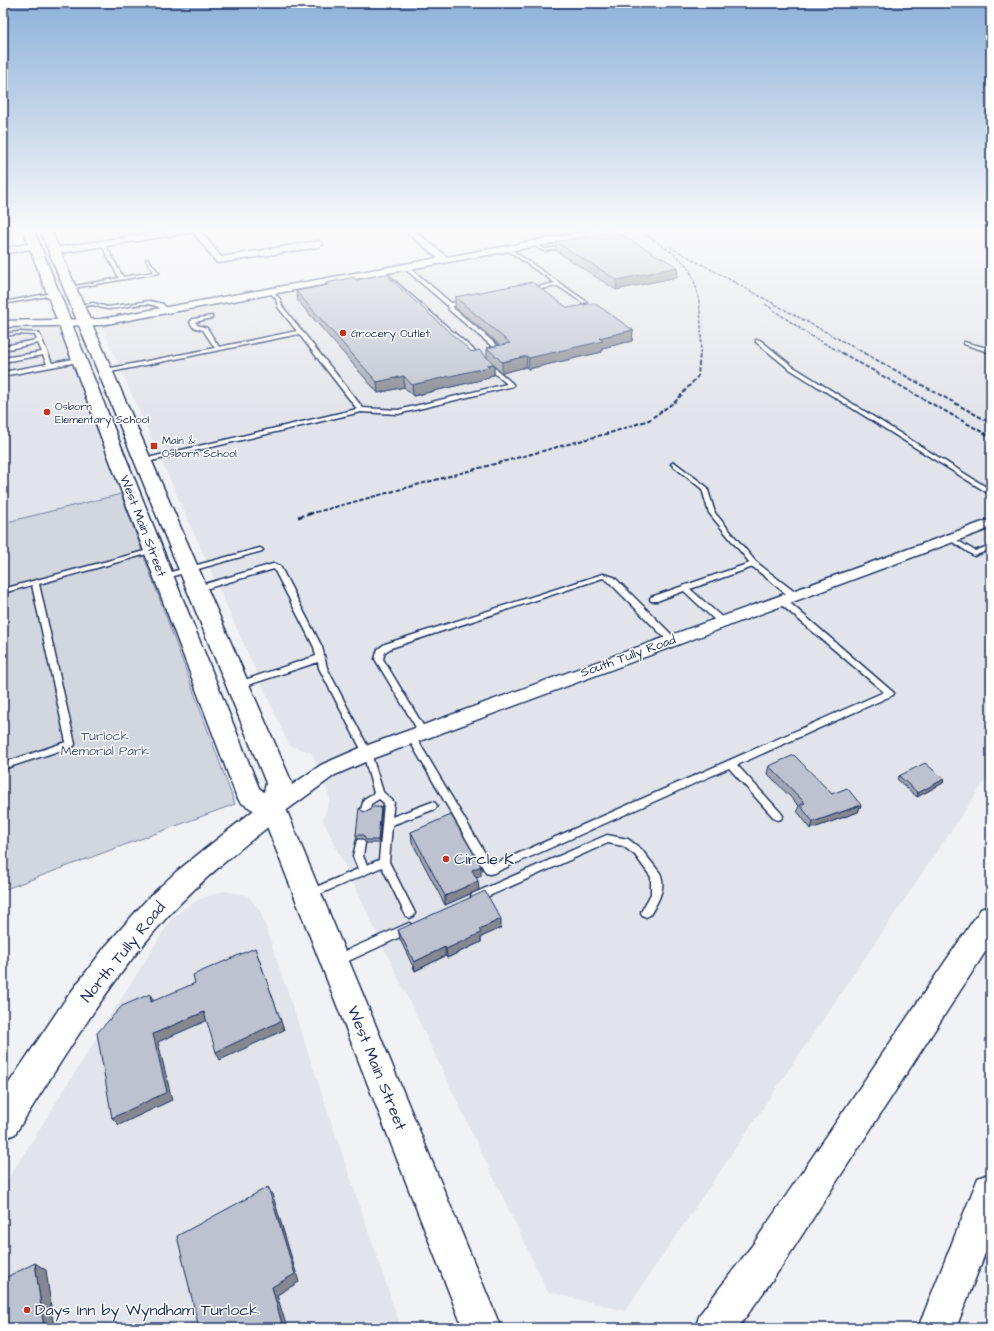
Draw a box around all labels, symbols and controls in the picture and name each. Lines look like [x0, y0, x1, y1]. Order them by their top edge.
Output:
place label: Grocery Outlet [351, 326, 430, 342]
marker: Grocery Outlet [338, 328, 348, 338]
place label: Osborn Elementary School [55, 399, 150, 428]
marker: Osborn Elementary School [42, 407, 52, 417]
place label: Main & Osborn School [162, 433, 237, 461]
marker: Main & Osborn School [149, 441, 159, 451]
street label: West Main Street [115, 473, 171, 580]
street label: South Tully Road [578, 630, 679, 683]
park label: Turlock Memorial Park [61, 727, 149, 760]
place label: Circle K [454, 848, 514, 870]
marker: Circle K [441, 854, 451, 864]
street label: North Tully Road [76, 897, 171, 1008]
street label: West Main Street [342, 1003, 412, 1134]
place label: Days Inn by Wyndham Turlock [35, 1299, 259, 1322]
marker: Days Inn by Wyndham Turlock [22, 1305, 32, 1315]

